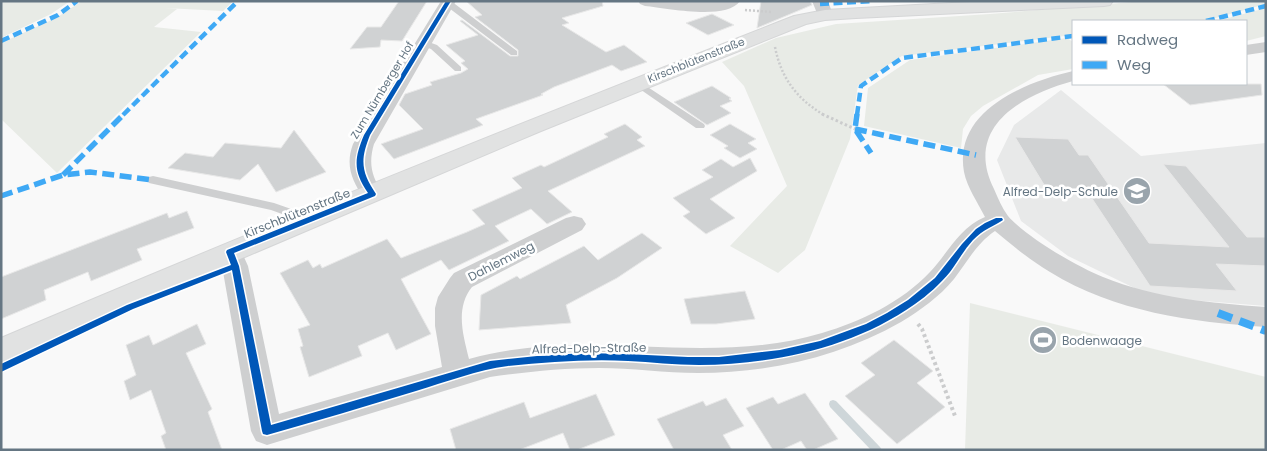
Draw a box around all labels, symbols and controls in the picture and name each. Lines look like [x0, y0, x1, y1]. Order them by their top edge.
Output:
legend [1072, 20, 1247, 85]
text: Radweg [1117, 29, 1178, 50]
street label: Kirschblütenstraße [645, 33, 747, 87]
street label: Zum Nürnberger Hof [347, 38, 418, 142]
text: Weg [1117, 54, 1151, 75]
school or university icon: Alfred-Delp-Schule [1122, 176, 1152, 206]
place label: Alfred-Delp-Schule [1003, 183, 1118, 200]
street label: Kirschblütenstraße [241, 184, 353, 242]
street label: Dahlemweg [465, 237, 537, 285]
sports icon: Bodenwaage [1028, 325, 1058, 355]
place label: Bodenwaage [1062, 332, 1142, 349]
street label: Alfred-Delp-Straße [531, 338, 647, 358]

